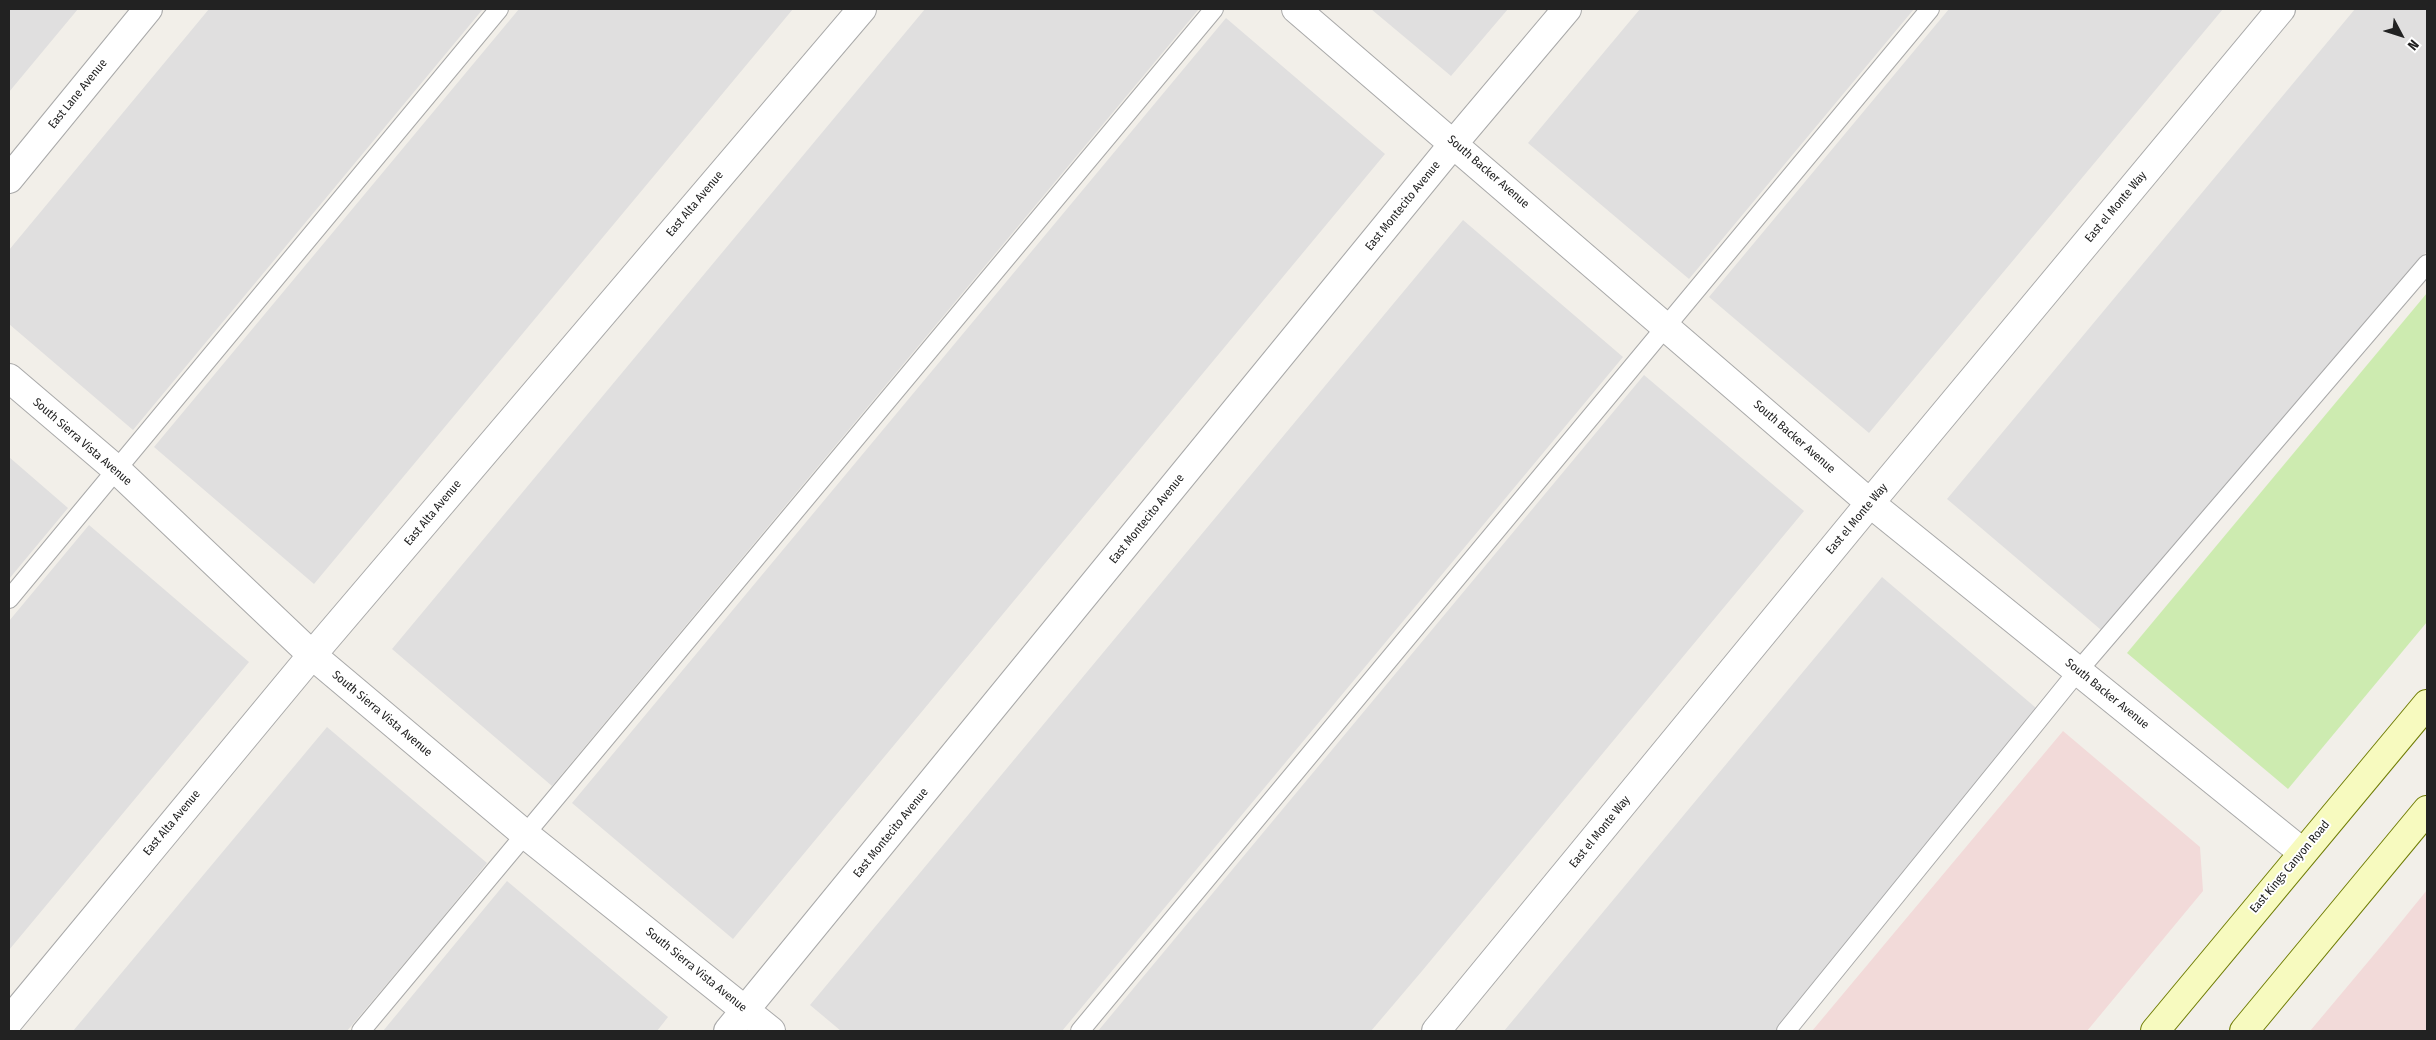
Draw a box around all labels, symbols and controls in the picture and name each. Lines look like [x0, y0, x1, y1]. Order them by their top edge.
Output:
north arrow [2376, 10, 2426, 60]
text: N [2404, 36, 2422, 54]
street label: East Lane Avenue [46, 56, 110, 132]
street label: South Backer Avenue [1444, 133, 1532, 211]
street label: East Montecito Avenue [1362, 158, 1444, 254]
street label: East Alta Avenue [663, 168, 727, 240]
street label: East el Monte Way [2082, 169, 2150, 245]
street label: South Sierra Vista Avenue [30, 395, 134, 489]
street label: South Backer Avenue [1750, 398, 1838, 476]
street label: East Montecito Avenue [1106, 471, 1188, 567]
street label: East Alta Avenue [401, 477, 465, 549]
street label: East el Monte Way [1823, 481, 1891, 557]
street label: South Backer Avenue [2062, 656, 2152, 732]
street label: South Sierra Vista Avenue [329, 668, 435, 760]
street label: East Montecito Avenue [850, 785, 932, 881]
street label: East Alta Avenue [140, 787, 204, 859]
street label: East el Monte Way [1567, 793, 1633, 871]
street label: East Kings Canyon Road [2247, 818, 2333, 916]
street label: South Sierra Vista Avenue [642, 925, 750, 1015]

